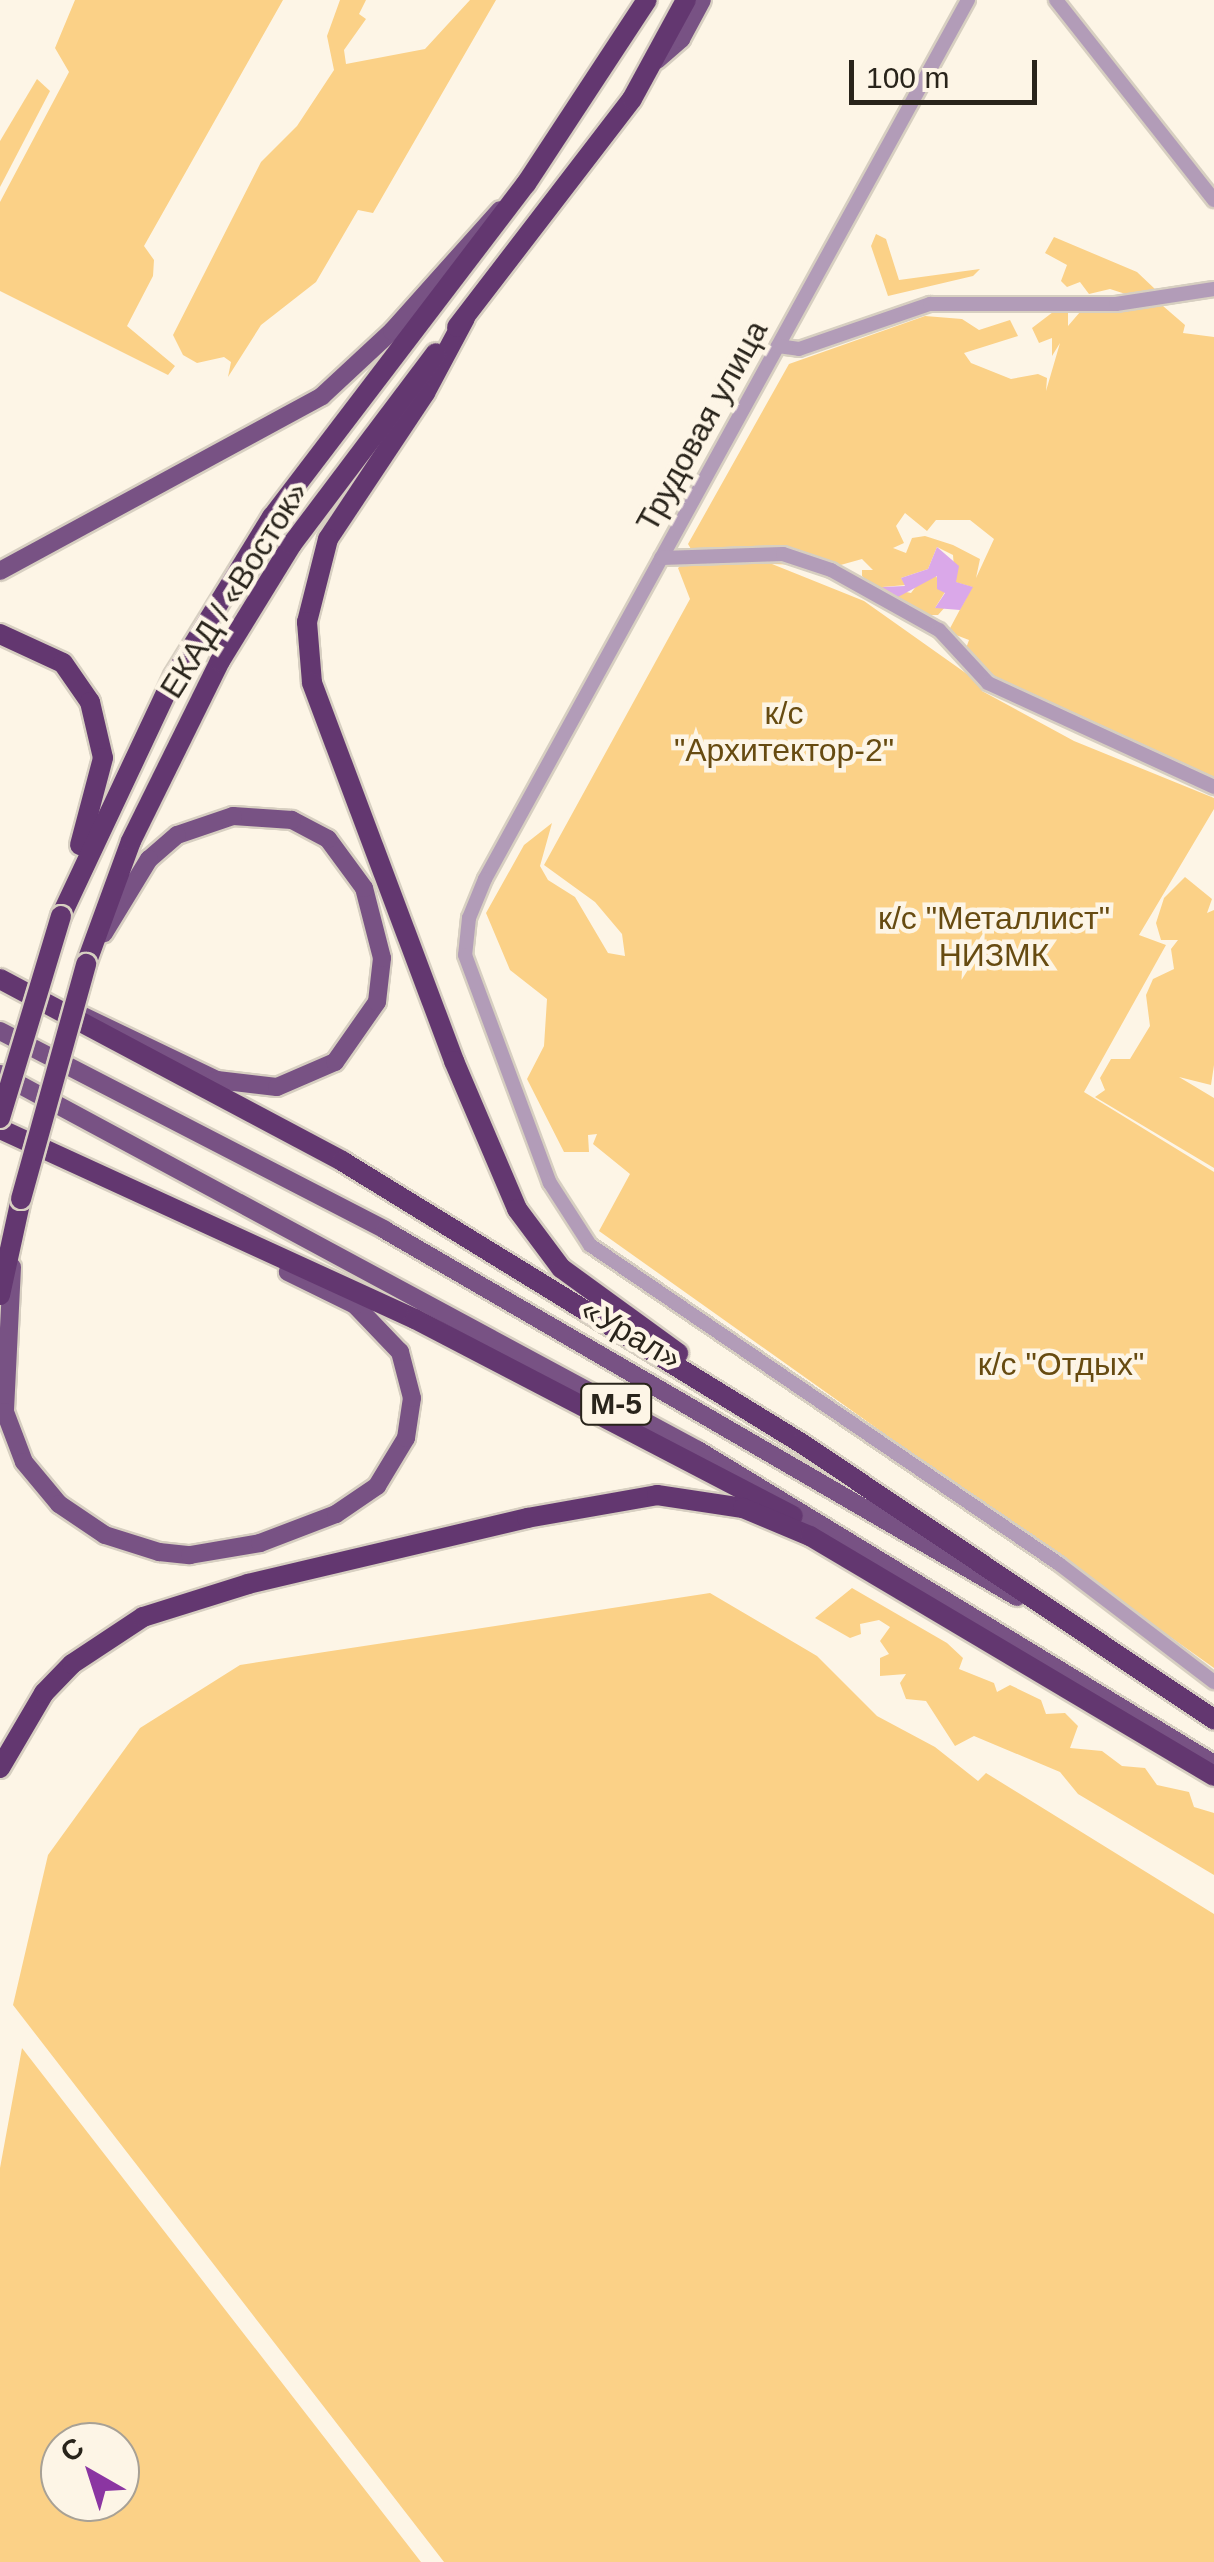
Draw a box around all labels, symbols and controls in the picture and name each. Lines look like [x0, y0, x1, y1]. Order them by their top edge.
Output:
scale bar [854, 40, 1042, 102]
text: 100 m [866, 61, 949, 94]
street label: Трудовая улица [628, 314, 776, 538]
street label: ЕКАД / «Восток» [152, 475, 316, 705]
park label: к/с "Архитектор-2" [674, 695, 894, 770]
park label: к/с "Металлист" НИЗМК [878, 900, 1110, 975]
street label: «Урал» [574, 1290, 688, 1378]
park label: к/с "Отдых" [978, 1345, 1144, 1383]
road number: М-5 [578, 1379, 654, 1429]
north arrow [40, 2422, 140, 2522]
text: С [54, 2431, 90, 2468]

